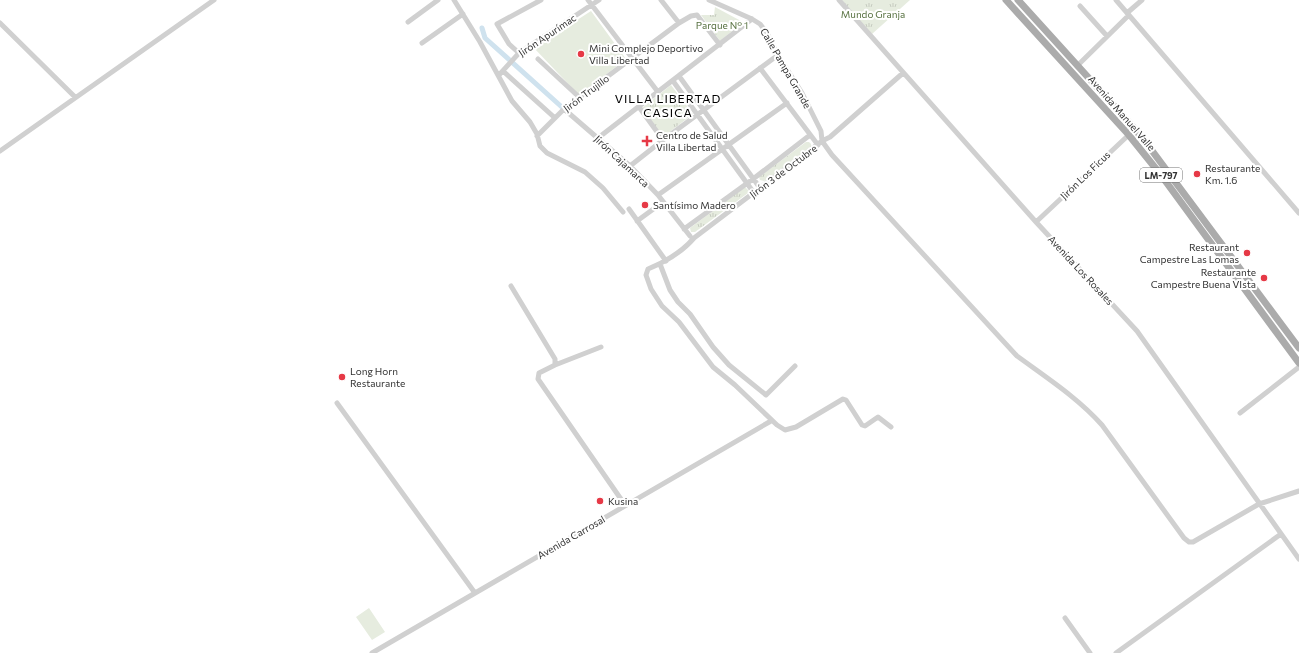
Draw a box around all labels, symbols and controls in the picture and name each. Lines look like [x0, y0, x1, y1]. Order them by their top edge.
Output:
park label: Mundo Granja [841, 8, 905, 20]
street label: Jirón Apurímac [516, 11, 578, 59]
park label: Parque N° 1 [696, 19, 748, 31]
street label: Calle Pampa Grande [758, 26, 814, 110]
place label: Mini Complejo Deportivo Villa Libertad [589, 42, 703, 66]
marker: Mini Complejo Deportivo Villa Libertad [576, 49, 586, 59]
street label: Jirón Trujillo [561, 72, 611, 114]
street label: Avenida Manuel Valle [1086, 73, 1158, 153]
district label: VILLA LIBERTAD CASICA [615, 91, 721, 119]
place label: Centro de Salud Villa Libertad [656, 129, 728, 153]
street label: Jirón Cajamarca [592, 132, 652, 190]
marker: Centro de Salud Villa Libertad [641, 135, 653, 147]
street label: Jirón 3 de Octubre [747, 142, 819, 200]
street label: Jirón Los Ficus [1058, 148, 1113, 202]
place label: Restaurante Km. 1.6 [1205, 162, 1260, 186]
road number: LM-797 [1140, 168, 1182, 182]
marker: Restaurante Km. 1.6 [1192, 169, 1202, 179]
place label: Santísimo Madero [653, 199, 736, 211]
marker: Santísimo Madero [640, 200, 650, 210]
street label: Avenida Los Rosales [1046, 233, 1117, 307]
place label: Restaurant Campestre Las Lomas [1140, 241, 1239, 265]
marker: Restaurant Campestre Las Lomas [1242, 248, 1252, 258]
place label: Restaurante Campestre Buena VIsta [1151, 266, 1256, 290]
marker: Restaurante Campestre Buena VIsta [1259, 273, 1269, 283]
place label: Long Horn Restaurante [350, 365, 405, 389]
marker: Long Horn Restaurante [337, 372, 347, 382]
place label: Kusina [608, 495, 638, 507]
marker: Kusina [595, 496, 605, 506]
street label: Avenida Carrosal [535, 513, 607, 561]

